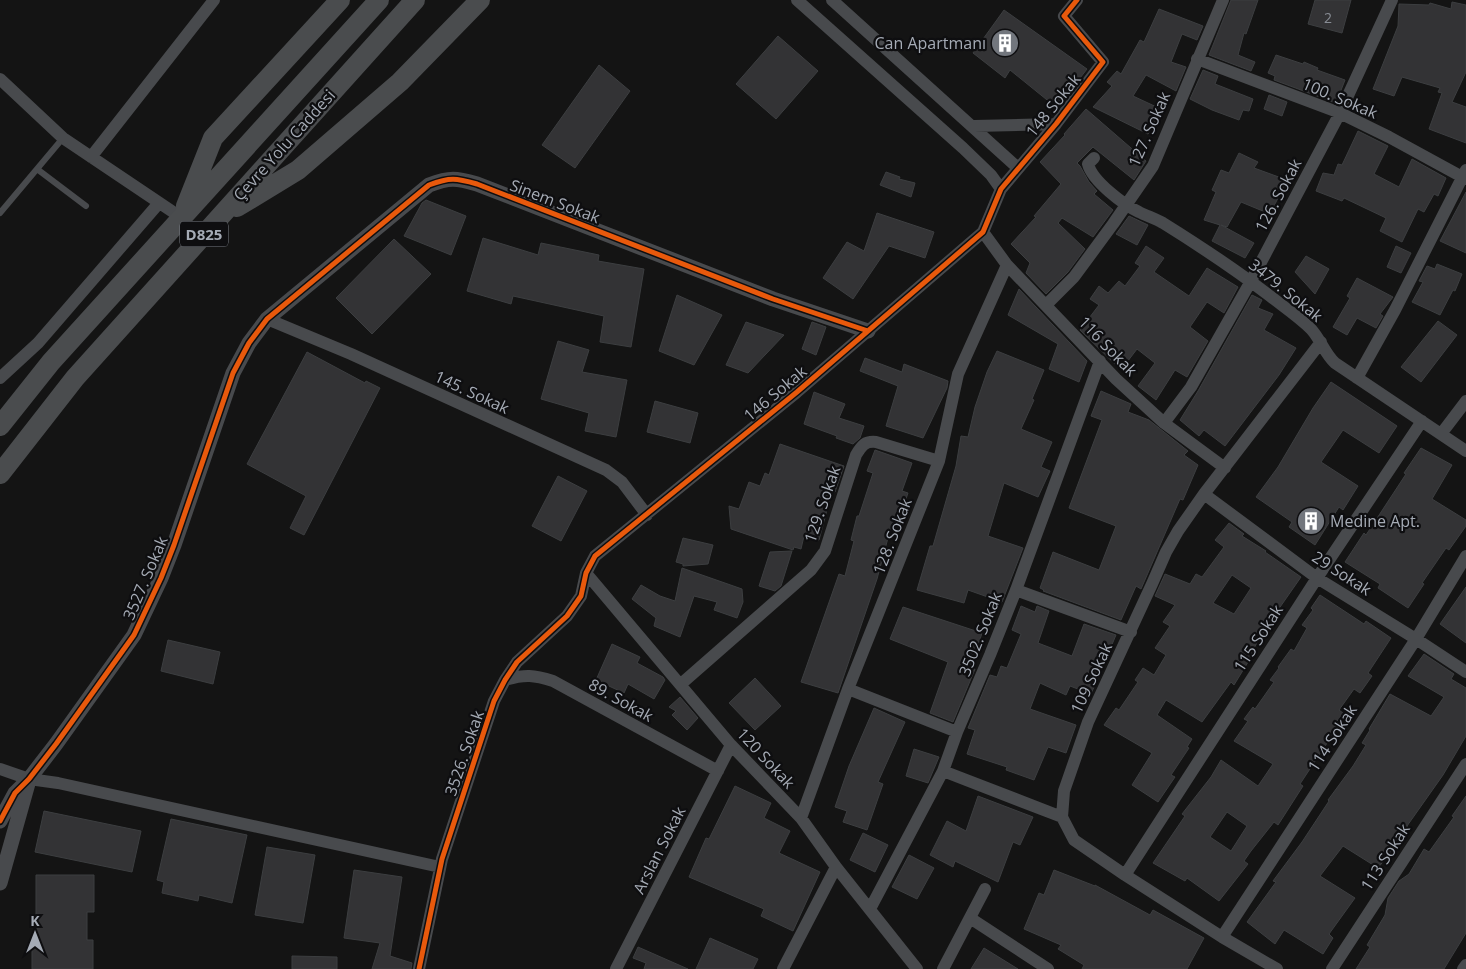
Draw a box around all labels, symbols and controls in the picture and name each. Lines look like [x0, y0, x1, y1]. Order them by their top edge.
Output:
house number: 2 [1324, 8, 1332, 27]
building icon: Can Apartmanı [990, 28, 1020, 58]
place label: Can Apartmanı [874, 32, 986, 54]
street label: 148 Sokak [1021, 68, 1086, 141]
street label: 100. Sokak [1299, 72, 1382, 124]
street label: Çevre Yolu Caddesi [228, 85, 340, 205]
street label: 127. Sokak [1123, 87, 1176, 170]
street label: 126. Sokak [1250, 154, 1307, 235]
street label: Sinem Sokak [507, 174, 604, 228]
road number: D825 [180, 222, 228, 246]
street label: 3479. Sokak [1244, 253, 1328, 327]
street label: 116 Sokak [1074, 311, 1143, 381]
street label: 146 Sokak [739, 360, 812, 426]
street label: 145. Sokak [431, 365, 513, 419]
street label: 129. Sokak [799, 462, 846, 545]
street label: 128. Sokak [867, 494, 917, 577]
building icon: Medine Apt. [1296, 506, 1326, 536]
place label: Medine Apt. [1330, 510, 1420, 532]
street label: 3527. Sokak [117, 532, 173, 623]
street label: 29 Sokak [1308, 546, 1376, 601]
street label: 3502. Sokak [953, 588, 1007, 679]
street label: 115 Sokak [1228, 600, 1288, 676]
street label: 109 Sokak [1065, 639, 1117, 717]
street label: 89. Sokak [585, 673, 658, 727]
street label: 114 Sokak [1302, 700, 1362, 776]
street label: 3526. Sokak [439, 707, 489, 799]
street label: 120 Sokak [732, 723, 800, 794]
street label: Arslan Sokak [628, 802, 691, 897]
street label: 113 Sokak [1355, 819, 1415, 895]
north arrow [10, 909, 60, 959]
text: K [30, 911, 40, 930]

